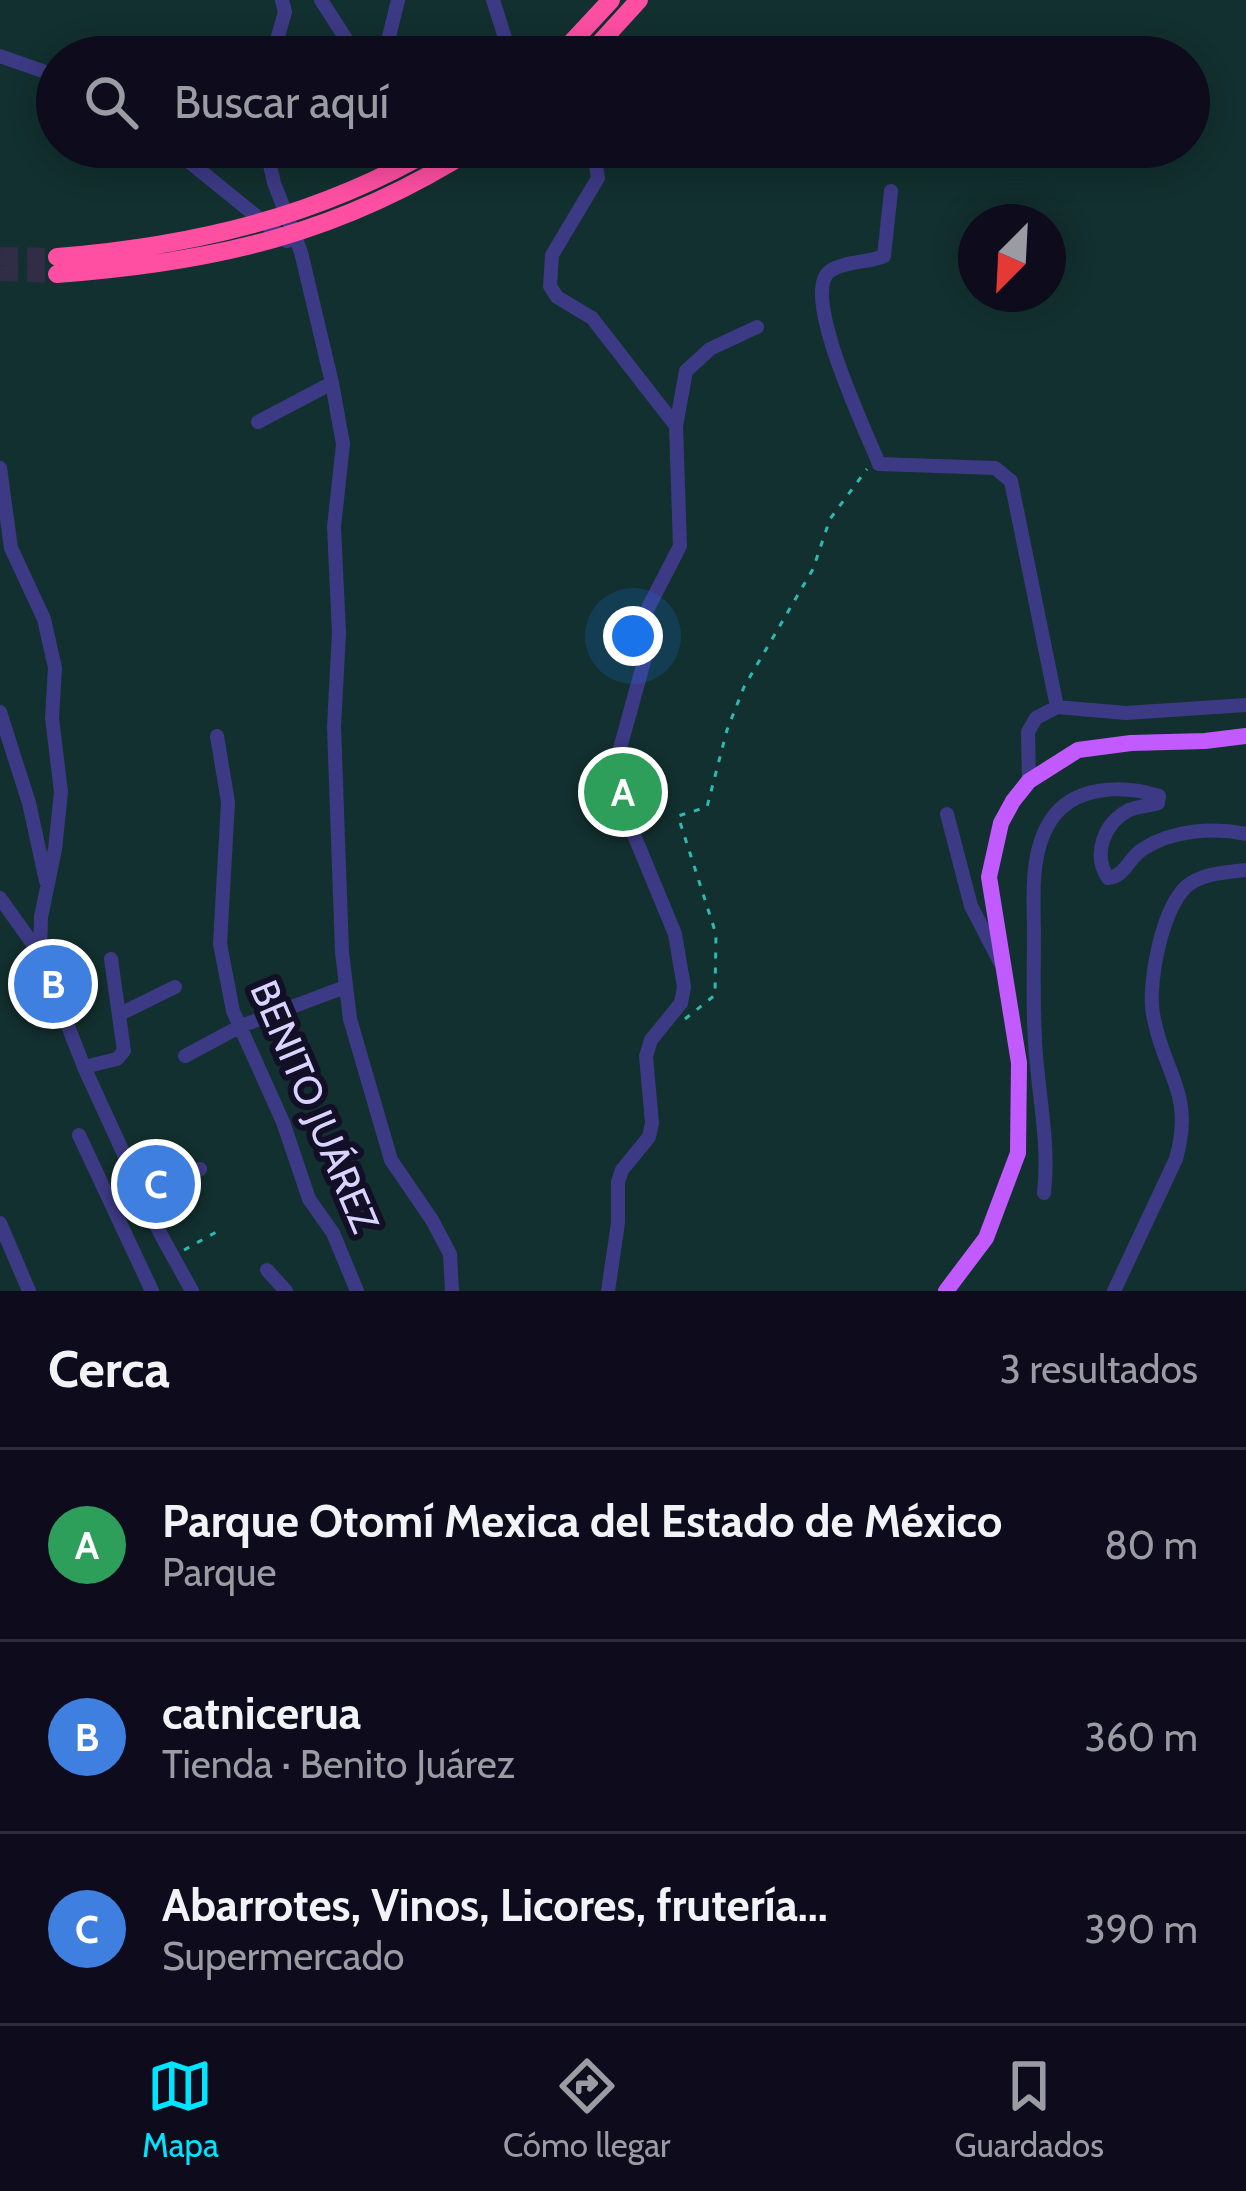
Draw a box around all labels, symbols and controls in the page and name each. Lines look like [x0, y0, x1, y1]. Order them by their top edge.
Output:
search box [36, 36, 1210, 168]
icon: search [78, 69, 144, 135]
text: Buscar aquí [174, 75, 389, 129]
north arrow [958, 204, 1066, 312]
your location [603, 606, 663, 666]
pin: A [584, 747, 662, 837]
pin: B [14, 939, 92, 1029]
street label: BENITO JUÁREZ [240, 973, 390, 1240]
pin: C [117, 1139, 195, 1229]
text: Cerca [48, 1338, 170, 1400]
text: 3 resultados [1000, 1345, 1198, 1393]
text: Parque Otomí Mexica del Estado de México [162, 1494, 1002, 1548]
text: A [75, 1521, 99, 1569]
text: 80 m [1104, 1521, 1198, 1569]
text: Parque [162, 1548, 276, 1596]
text: catnicerua [162, 1686, 361, 1740]
text: B [75, 1713, 99, 1761]
text: 360 m [1085, 1713, 1198, 1761]
text: Tienda · Benito Juárez [162, 1740, 515, 1788]
text: Abarrotes, Vinos, Licores, frutería... [162, 1878, 828, 1932]
text: C [75, 1905, 99, 1953]
text: 390 m [1085, 1905, 1198, 1953]
text: Supermercado [162, 1932, 405, 1980]
tab: Mapa [142, 2053, 219, 2165]
tab: Cómo llegar [503, 2053, 670, 2165]
tab: Guardados [955, 2053, 1104, 2165]

